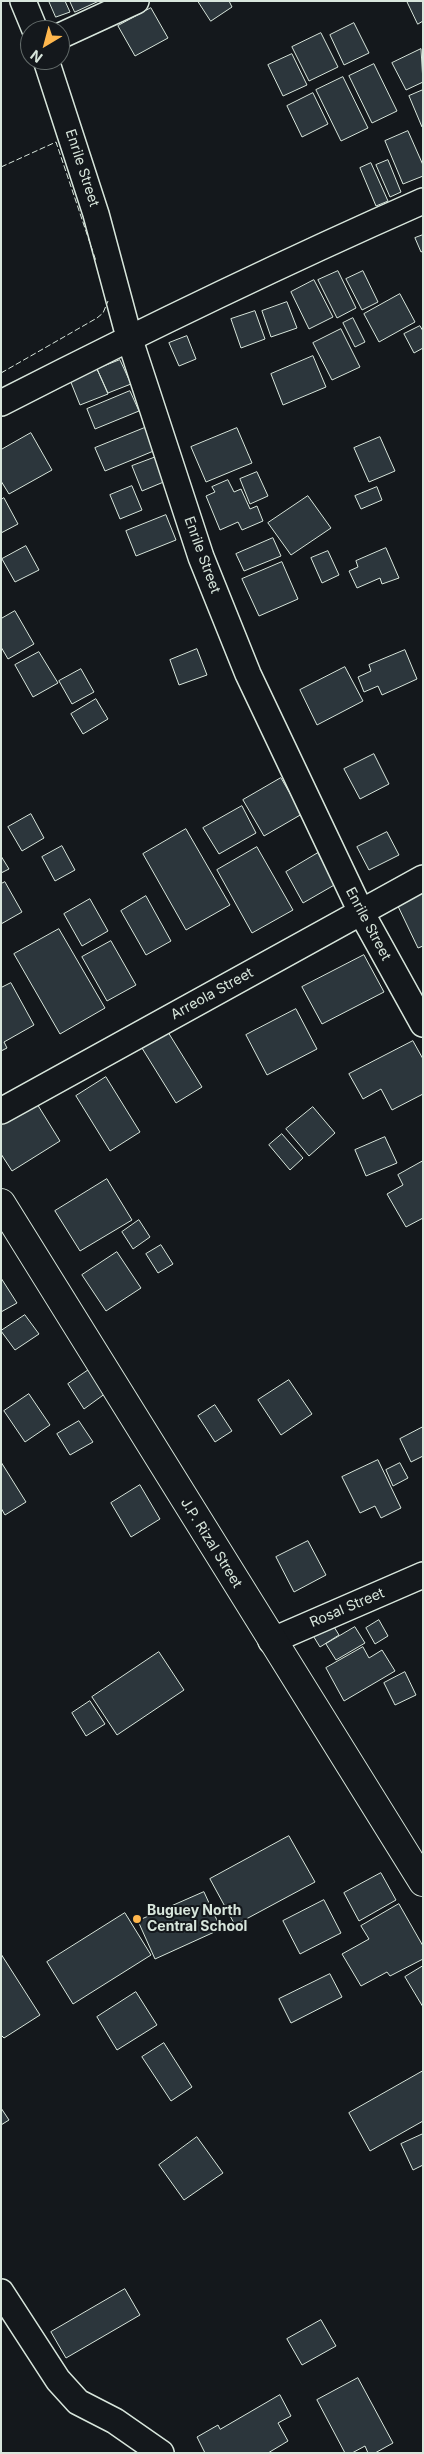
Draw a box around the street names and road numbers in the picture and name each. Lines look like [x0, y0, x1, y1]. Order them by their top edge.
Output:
street label: Enrile Street [62, 127, 102, 209]
street label: Enrile Street [180, 514, 224, 596]
street label: Enrile Street [342, 884, 394, 964]
street label: Arreola Street [168, 964, 256, 1024]
street label: J.P. Rizal Street [177, 1495, 245, 1591]
street label: Rosal Street [307, 1585, 387, 1631]

